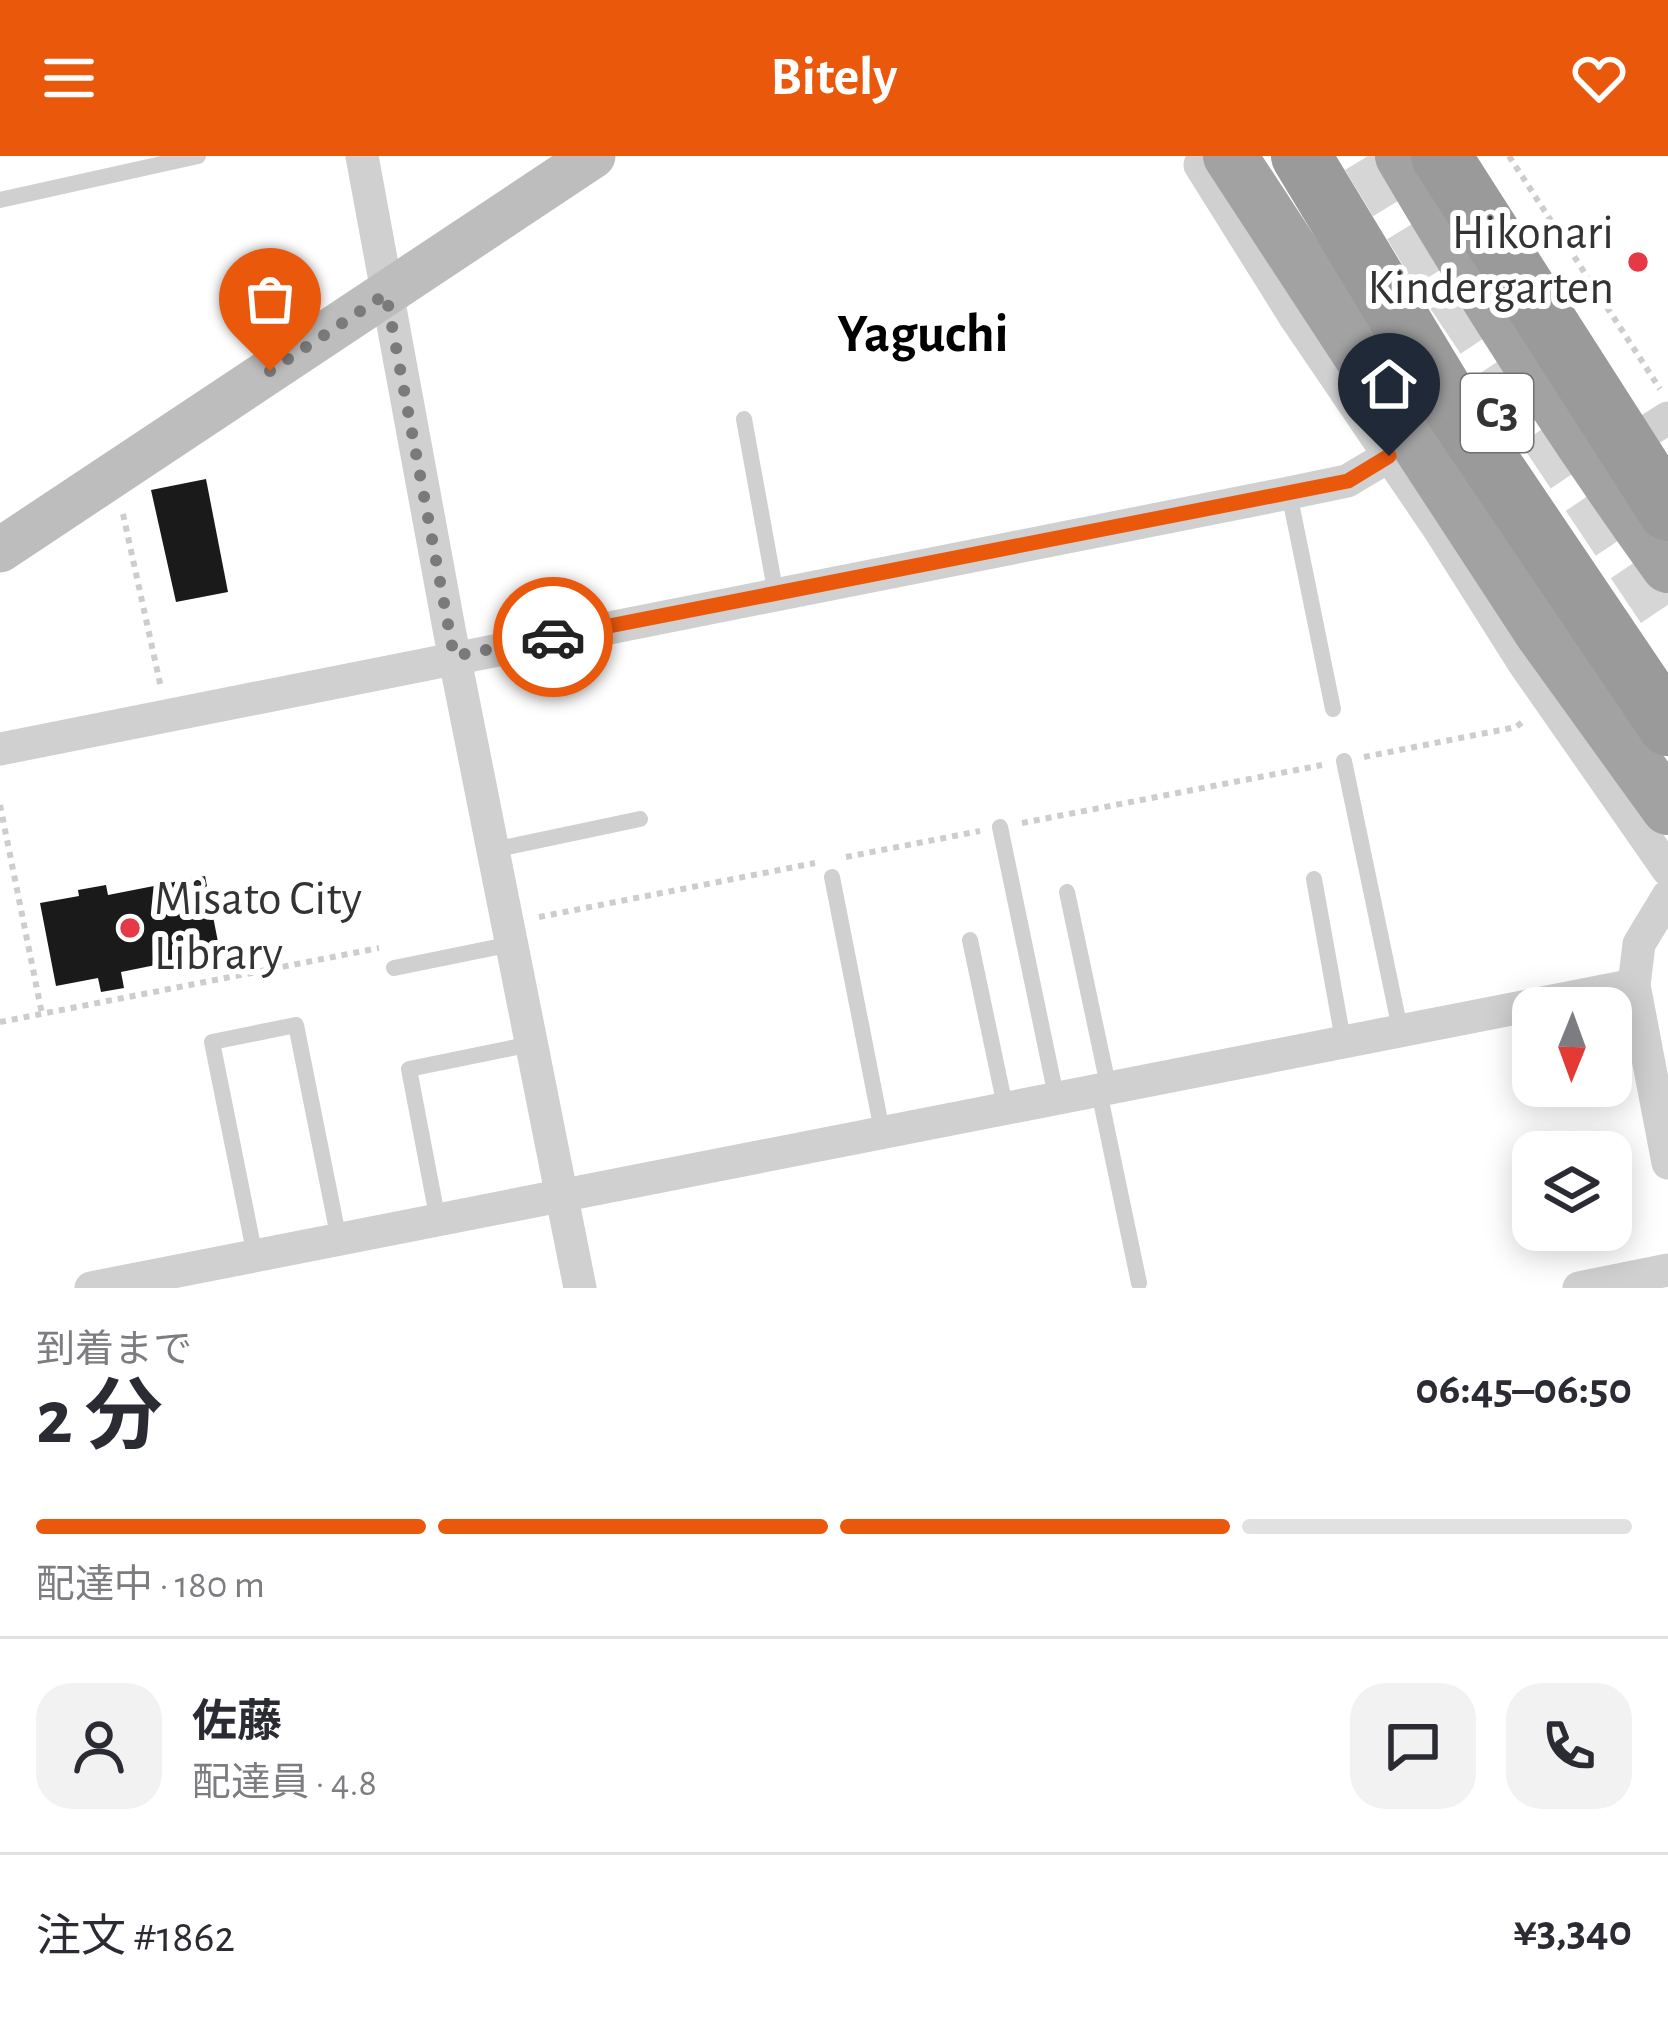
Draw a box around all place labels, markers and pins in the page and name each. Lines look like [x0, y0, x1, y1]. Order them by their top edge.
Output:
place label: Hikonari Kindergarten [1367, 210, 1614, 313]
pin [219, 248, 321, 371]
marker: Hikonari Kindergarten [1625, 249, 1651, 275]
pin [1338, 333, 1440, 456]
place label: Misato City Library [154, 876, 362, 979]
marker: Misato City Library [117, 915, 143, 941]

